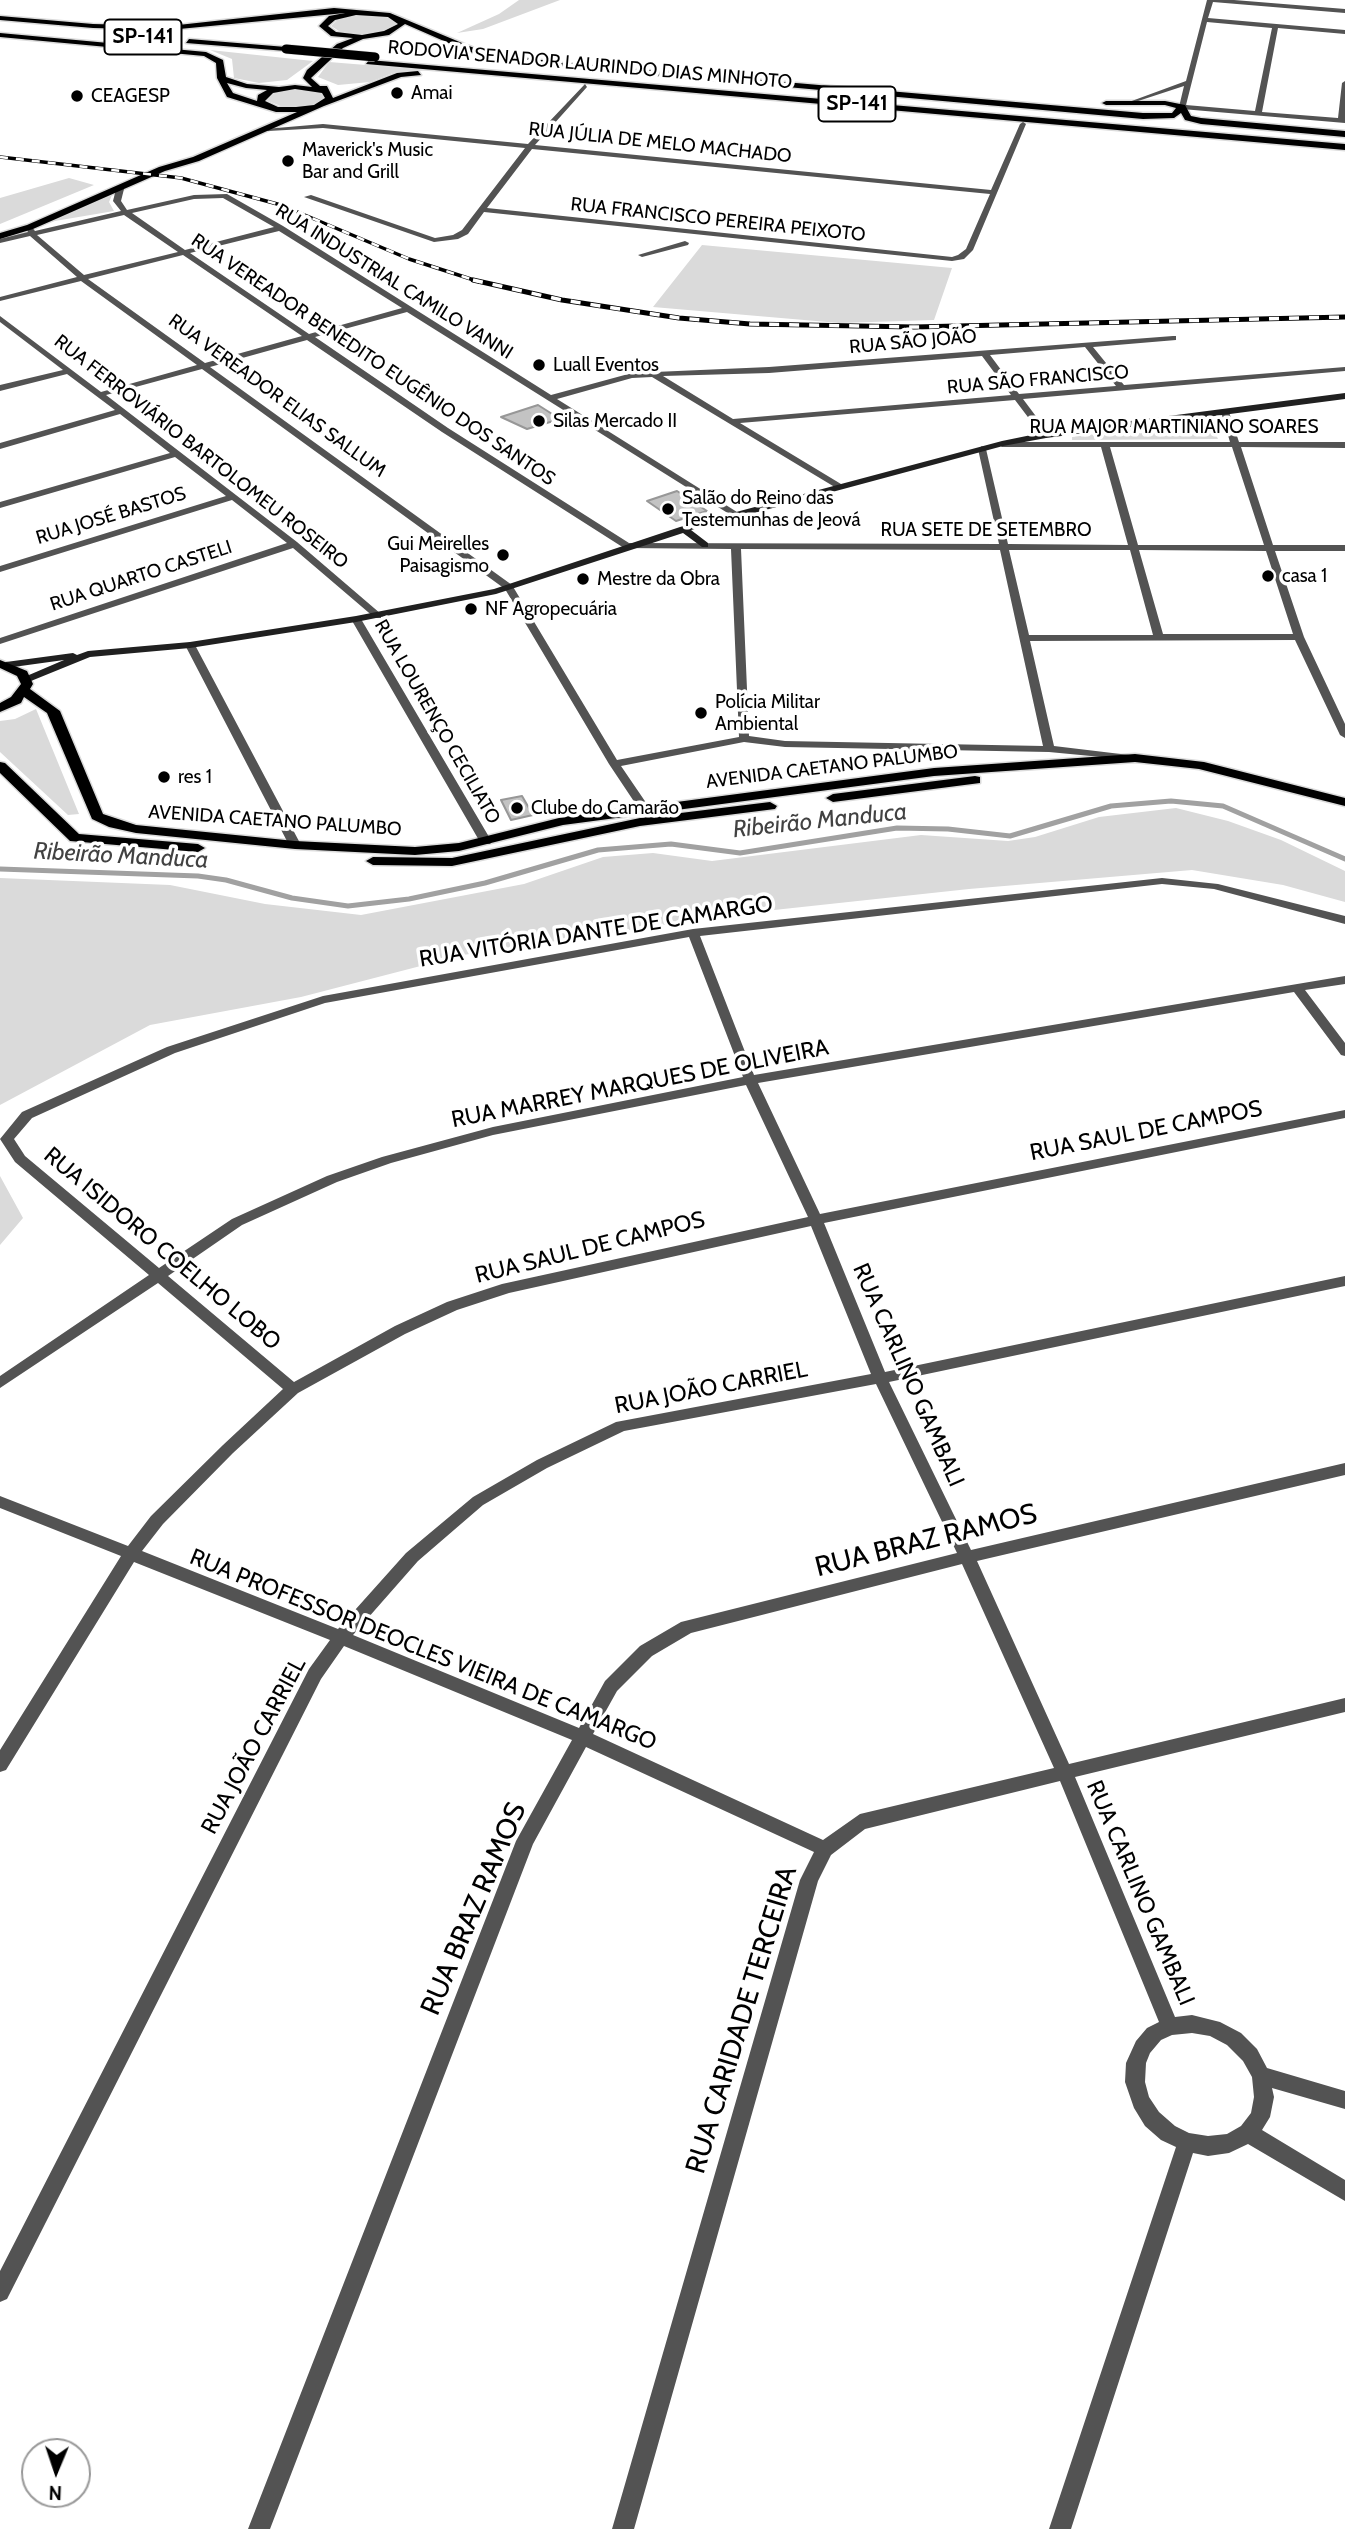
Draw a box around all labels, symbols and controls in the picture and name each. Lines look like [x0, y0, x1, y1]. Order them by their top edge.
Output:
road number: SP-141 [104, 20, 182, 54]
street label: RODOVIA SENADOR LAURINDO DIAS MINHOTO [387, 36, 793, 94]
place label: Amai [411, 82, 453, 104]
place label: CEAGESP [91, 85, 170, 107]
marker: Amai [389, 85, 405, 101]
road number: SP-141 [818, 86, 896, 122]
marker: CEAGESP [69, 88, 85, 104]
street label: RUA JÚLIA DE MELO MACHADO [527, 118, 793, 168]
place label: Maverick's Music Bar and Grill [302, 139, 433, 183]
marker: Maverick's Music Bar and Grill [280, 153, 296, 169]
street label: RUA FRANCISCO PEREIRA PEIXOTO [569, 193, 867, 247]
street label: RUA INDUSTRIAL CAMILO VANNI [271, 199, 517, 365]
street label: RUA VEREADOR BENEDITO EUGÊNIO DOS SANTOS [187, 229, 559, 491]
street label: RUA VEREADOR ELIAS SALLUM [164, 309, 390, 483]
street label: RUA SÃO JOÃO [848, 325, 978, 359]
street label: RUA FERROVIÁRIO BARTOLOMEU ROSEIRO [49, 330, 353, 574]
place label: Luall Eventos [553, 354, 659, 376]
marker: Luall Eventos [531, 357, 547, 373]
street label: RUA SÃO FRANCISCO [946, 361, 1130, 399]
place label: Silas Mercado II [553, 410, 677, 432]
marker: Silas Mercado II [531, 413, 547, 429]
street label: RUA MAJOR MARTINIANO SOARES [1029, 416, 1319, 438]
street label: RUA JOSÉ BASTOS [33, 482, 189, 550]
place label: Salão do Reino das Testemunhas de Jeová [682, 487, 861, 531]
marker: Salão do Reino das Testemunhas de Jeová [660, 501, 676, 517]
street label: RUA SETE DE SETEMBRO [880, 519, 1092, 541]
place label: Gui Meirelles Paisagismo [387, 533, 489, 577]
street label: RUA QUARTO CASTELI [47, 536, 235, 616]
marker: Gui Meirelles Paisagismo [495, 547, 511, 563]
place label: casa 1 [1282, 565, 1327, 587]
place label: Mestre da Obra [597, 568, 720, 590]
marker: casa 1 [1260, 568, 1276, 584]
marker: Mestre da Obra [575, 571, 591, 587]
place label: NF Agropecuária [485, 598, 617, 620]
marker: NF Agropecuária [463, 601, 479, 617]
street label: RUA LOURENÇO CECILIATO [369, 616, 505, 828]
place label: Polícia Militar Ambiental [715, 691, 820, 735]
marker: Polícia Militar Ambiental [693, 705, 709, 721]
street label: AVENIDA CAETANO PALUMBO [705, 740, 959, 794]
place label: res 1 [178, 766, 212, 788]
marker: res 1 [156, 769, 172, 785]
place label: Clube do Camarão [531, 797, 679, 819]
water label: Ribeirão Manduca [732, 798, 908, 844]
marker: Clube do Camarão [509, 800, 525, 816]
street label: AVENIDA CAETANO PALUMBO [148, 801, 402, 841]
water label: Ribeirão Manduca [33, 837, 209, 875]
street label: RUA VITÓRIA DANTE DE CAMARGO [417, 890, 775, 974]
street label: RUA MARREY MARQUES DE OLIVEIRA [449, 1034, 831, 1134]
street label: RUA SAUL DE CAMPOS [1028, 1095, 1264, 1167]
street label: RUA ISIDORO COELHO LOBO [38, 1142, 286, 1356]
street label: RUA SAUL DE CAMPOS [472, 1206, 708, 1290]
street label: RUA CARLINO GAMBALI [846, 1259, 970, 1491]
street label: RUA JOÃO CARRIEL [612, 1356, 810, 1420]
street label: RUA BRAZ RAMOS [812, 1497, 1040, 1585]
street label: RUA PROFESSOR DEOCLES VIEIRA DE CAMARGO [186, 1543, 660, 1757]
street label: RUA JOÃO CARRIEL [196, 1653, 312, 1839]
street label: RUA CARLINO GAMBALI [1080, 1776, 1200, 2010]
street label: RUA BRAZ RAMOS [414, 1798, 534, 2020]
street label: RUA CARIDADE TERCEIRA [679, 1862, 805, 2178]
north arrow [21, 2438, 91, 2508]
text: N [48, 2481, 62, 2504]

